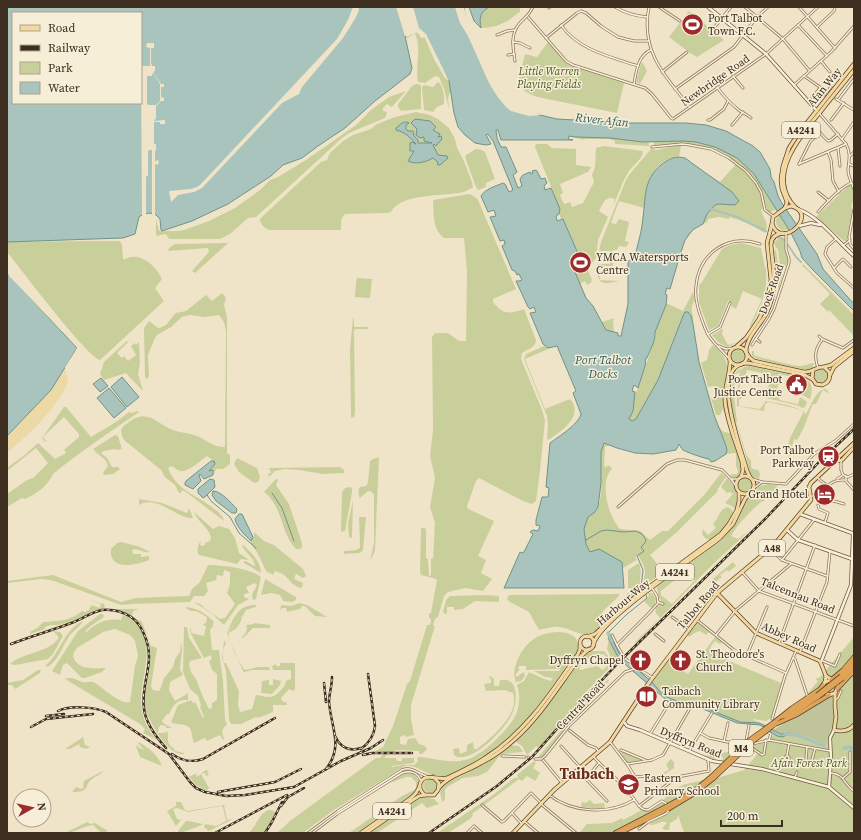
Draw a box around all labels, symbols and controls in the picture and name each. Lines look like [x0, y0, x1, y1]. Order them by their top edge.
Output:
sports icon: Port Talbot Town F.C. [679, 11, 705, 37]
place label: Port Talbot Town F.C. [708, 11, 762, 39]
legend [12, 12, 142, 104]
text: Road [48, 20, 75, 36]
text: Railway [48, 40, 91, 56]
street label: Newbridge Road [678, 51, 753, 110]
text: Park [48, 60, 73, 76]
park label: Little Warren Playing Fields [516, 64, 581, 92]
street label: Afan Way [804, 64, 845, 110]
text: Water [48, 80, 80, 96]
water label: River Afan [573, 109, 630, 131]
road number: A4241 [782, 122, 820, 138]
sports icon: YMCA Watersports Centre [568, 250, 594, 276]
place label: YMCA Watersports Centre [596, 250, 689, 278]
street label: Dock Road [755, 261, 788, 316]
water label: Port Talbot Docks [574, 352, 632, 382]
place label: Port Talbot Justice Centre [713, 372, 782, 400]
public building icon: Port Talbot Justice Centre [784, 372, 810, 398]
place label: Port Talbot Parkway [760, 443, 814, 471]
station icon: Port Talbot Parkway [816, 443, 842, 469]
hotel icon: Grand Hotel [811, 481, 837, 507]
place label: Grand Hotel [748, 487, 808, 502]
road number: A48 [759, 540, 785, 556]
road number: A4241 [656, 564, 694, 580]
street label: Talcennau Road [758, 574, 838, 617]
street label: Harbour Way [594, 576, 653, 629]
street label: Talbot Road [674, 578, 723, 633]
street label: Abbey Road [759, 619, 819, 657]
church icon: Dyffryn Chapel [627, 647, 653, 673]
church icon: St. Theodore's Church [668, 647, 694, 673]
place label: St. Theodore's Church [696, 647, 765, 675]
place label: Dyffryn Chapel [550, 653, 624, 668]
street label: Central Road [553, 677, 608, 733]
library icon: Taibach Community Library [633, 684, 659, 710]
place label: Taibach Community Library [662, 684, 760, 712]
street label: Dyffryn Road [658, 723, 725, 762]
road number: M4 [729, 740, 753, 756]
park label: Afan Forest Park [770, 756, 848, 771]
district label: Taibach [560, 763, 614, 784]
school or university icon: Eastern Primary School [616, 771, 642, 797]
place label: Eastern Primary School [644, 771, 719, 799]
north arrow [12, 788, 52, 828]
text: N [33, 802, 49, 812]
scale bar [721, 802, 782, 828]
road number: A4241 [373, 803, 411, 819]
text: 200 m [727, 808, 759, 824]

